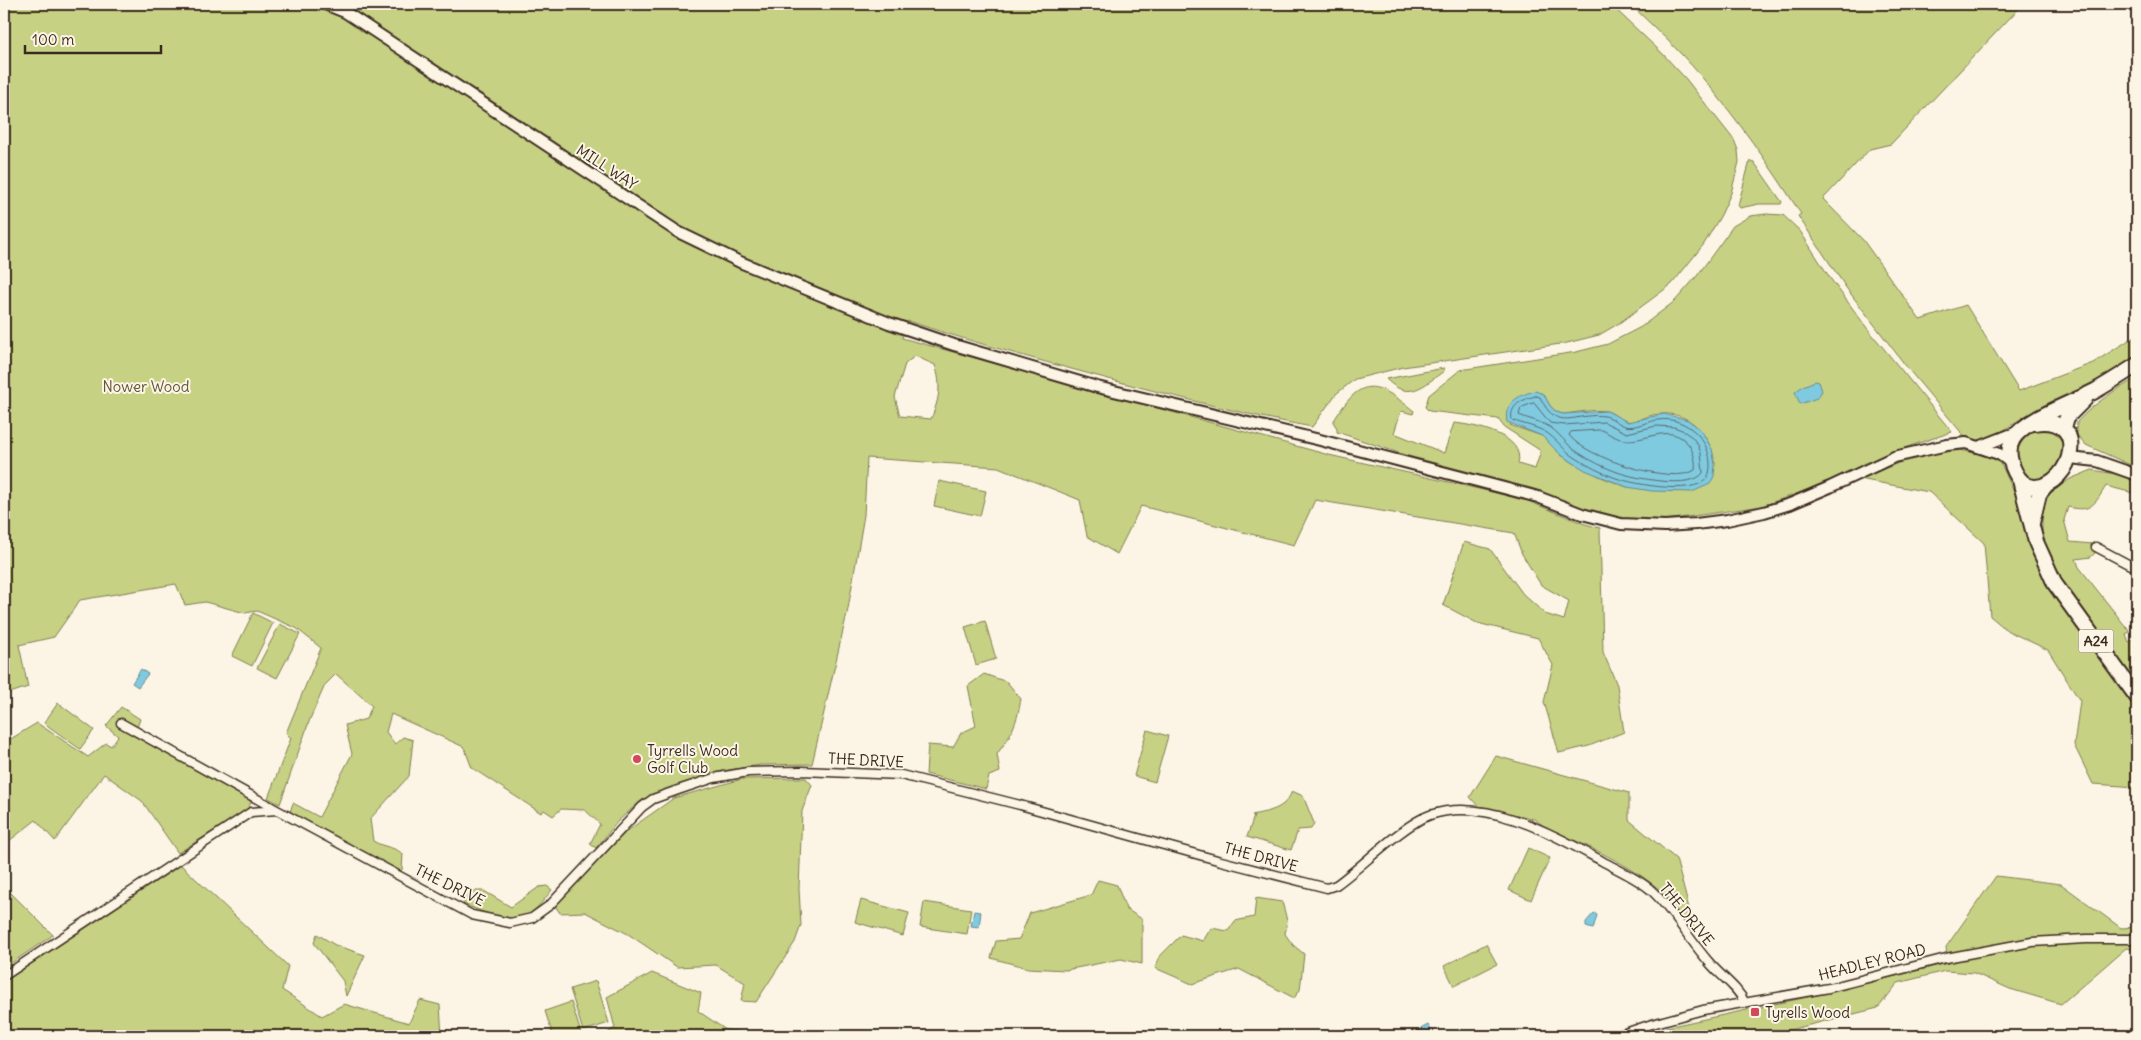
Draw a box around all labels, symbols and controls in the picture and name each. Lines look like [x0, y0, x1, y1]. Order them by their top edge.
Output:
scale bar [25, 22, 161, 54]
text: 100 m [32, 30, 74, 49]
street label: MILL WAY [573, 140, 642, 194]
park label: Nower Wood [102, 377, 190, 396]
road number: A24 [2078, 630, 2114, 652]
place label: Tyrrells Wood Golf Club [647, 741, 738, 777]
street label: THE DRIVE [828, 749, 905, 771]
marker: Tyrrells Wood Golf Club [631, 753, 643, 765]
street label: THE DRIVE [1222, 838, 1300, 876]
street label: THE DRIVE [412, 860, 488, 910]
street label: THE DRIVE [1656, 879, 1718, 950]
street label: HEADLEY ROAD [1816, 939, 1928, 985]
place label: Tyrells Wood [1765, 1003, 1850, 1022]
marker: Tyrells Wood [1749, 1006, 1761, 1018]

